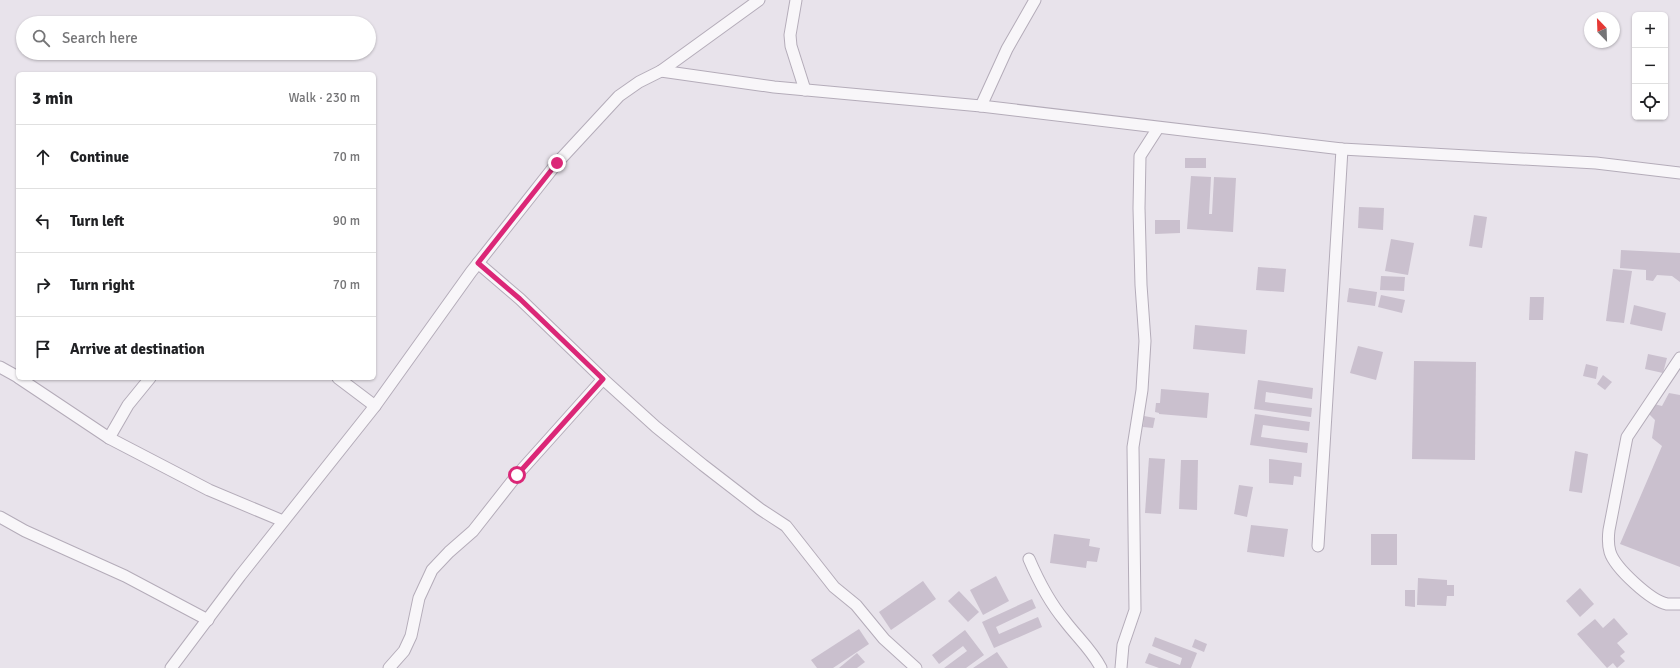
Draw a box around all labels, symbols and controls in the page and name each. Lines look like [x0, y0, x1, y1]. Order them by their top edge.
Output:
north arrow [1584, 12, 1620, 48]
map controls [1632, 12, 1668, 120]
button: + [1632, 12, 1668, 48]
search box [16, 16, 376, 60]
icon: search [30, 27, 52, 49]
text: Search here [62, 29, 138, 47]
button: − [1632, 48, 1668, 84]
button: locate [1632, 84, 1668, 120]
text: 3 min [32, 88, 73, 109]
text: Walk · 230 m [289, 90, 360, 106]
icon: ahead [32, 146, 54, 168]
text: Continue [70, 148, 129, 166]
text: 70 m [333, 149, 360, 165]
route end [548, 154, 566, 172]
icon: left [32, 210, 54, 232]
text: Turn left [70, 212, 124, 230]
text: 90 m [333, 213, 360, 229]
icon: right [32, 274, 54, 296]
text: Turn right [70, 276, 135, 294]
text: 70 m [333, 277, 360, 293]
icon: arrive [32, 338, 54, 360]
text: Arrive at destination [70, 340, 205, 358]
route start [508, 466, 526, 484]

